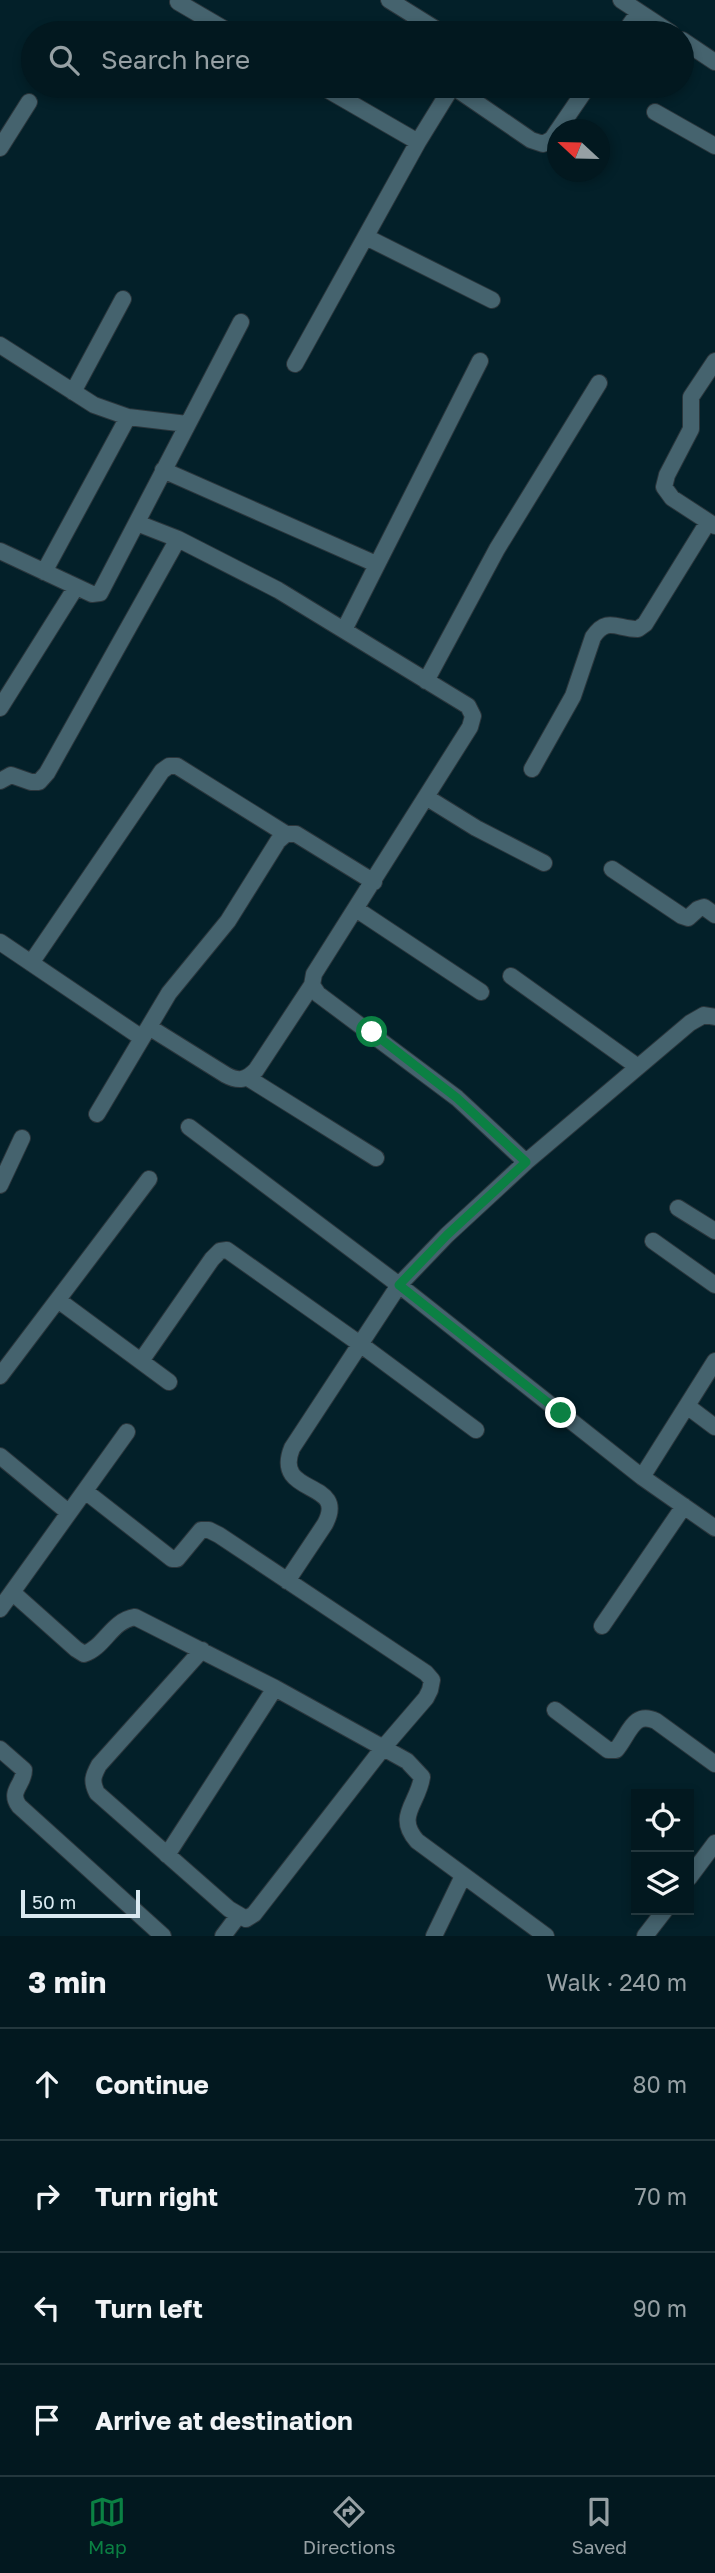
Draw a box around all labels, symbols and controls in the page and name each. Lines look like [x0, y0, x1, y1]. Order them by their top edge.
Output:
search box [21, 21, 694, 98]
icon: search [45, 41, 83, 79]
text: Search here [101, 44, 250, 75]
north arrow [547, 119, 610, 182]
route start [356, 1016, 387, 1047]
route end [545, 1397, 576, 1428]
map controls [631, 1789, 694, 1915]
button: locate [631, 1789, 694, 1852]
button: layers [631, 1852, 694, 1915]
scale bar [21, 1887, 140, 1919]
text: 50 m [32, 1890, 76, 1913]
text: 3 min [28, 1964, 106, 2000]
text: Walk · 240 m [546, 1968, 687, 1996]
icon: ahead [28, 2065, 66, 2103]
text: Continue [95, 2069, 209, 2100]
text: 80 m [633, 2070, 687, 2098]
icon: right [28, 2177, 66, 2215]
text: Turn right [95, 2181, 218, 2212]
text: 70 m [634, 2182, 687, 2210]
icon: left [28, 2289, 66, 2327]
text: Turn left [95, 2293, 203, 2324]
text: 90 m [633, 2294, 687, 2322]
icon: arrive [28, 2401, 66, 2439]
text: Arrive at destination [95, 2405, 353, 2436]
tab: Map [88, 2493, 127, 2558]
tab: Directions [303, 2493, 396, 2558]
tab: Saved [572, 2493, 627, 2558]

